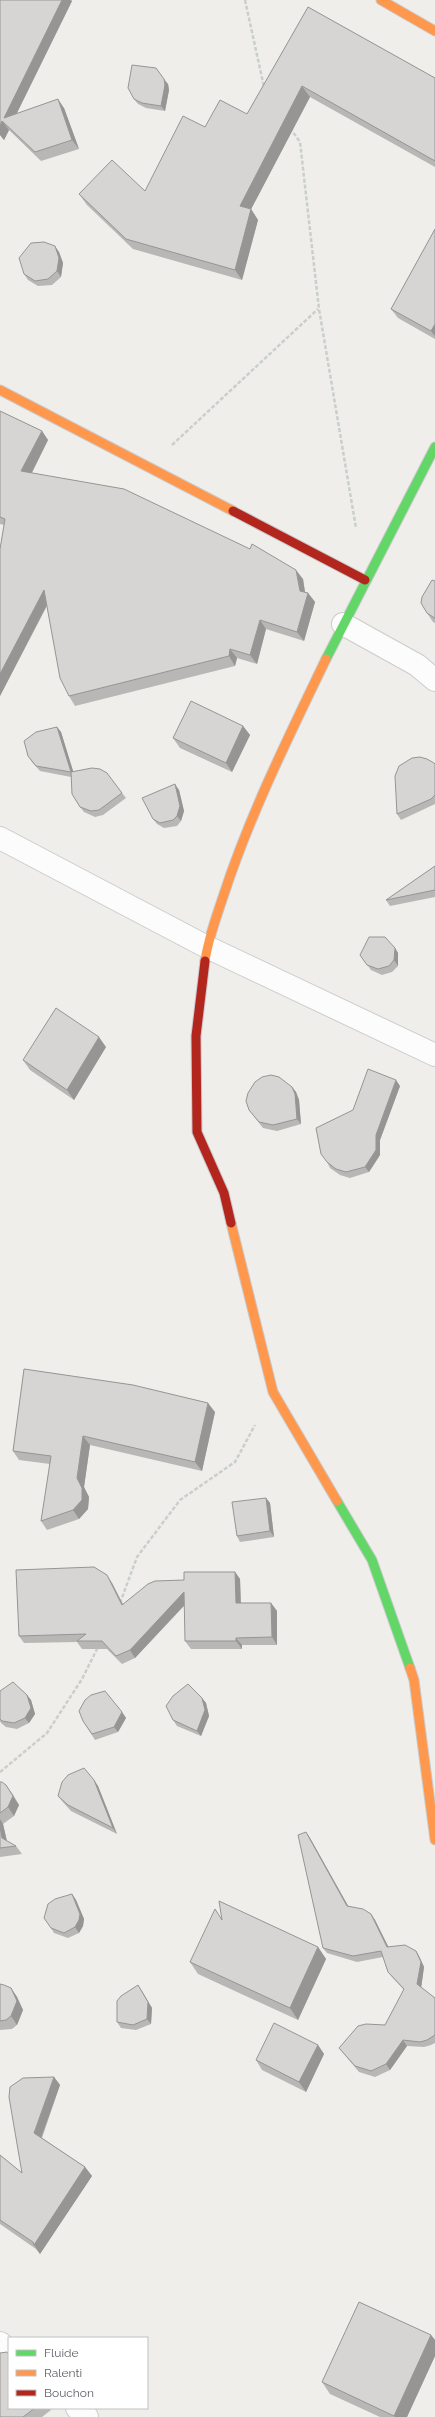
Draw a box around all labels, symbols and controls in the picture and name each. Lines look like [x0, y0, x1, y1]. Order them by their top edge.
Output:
legend [8, 2337, 148, 2409]
text: Fluide [44, 2346, 79, 2360]
text: Ralenti [44, 2366, 82, 2380]
text: Bouchon [44, 2386, 94, 2400]

